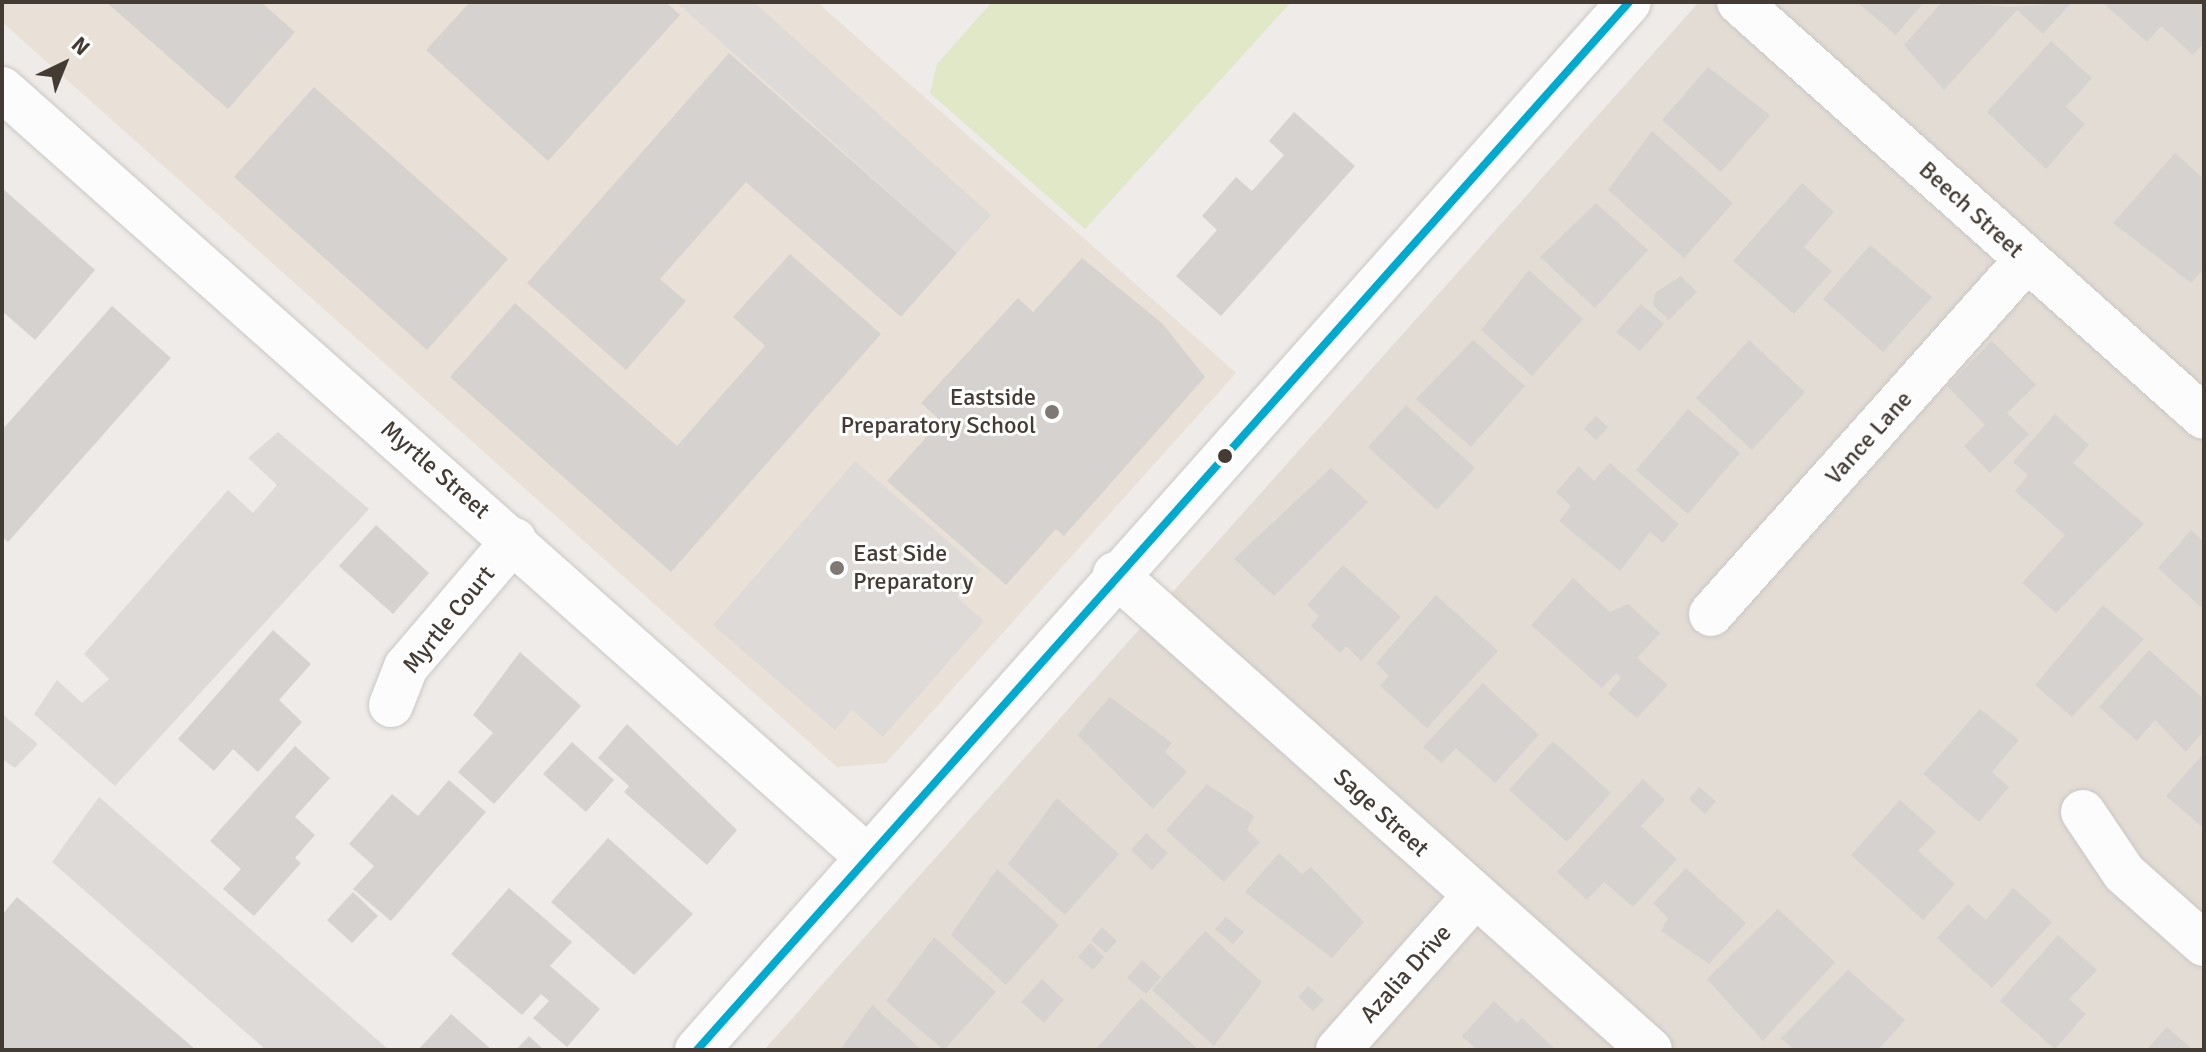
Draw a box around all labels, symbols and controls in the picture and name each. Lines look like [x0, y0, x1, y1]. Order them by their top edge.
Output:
north arrow [24, 24, 104, 104]
text: N [66, 31, 96, 61]
street label: Beech Street [1913, 156, 2029, 264]
place label: Eastside Preparatory School [841, 384, 1036, 440]
street label: Vance Lane [1819, 385, 1919, 491]
marker: Eastside Preparatory School [1043, 403, 1061, 421]
street label: Myrtle Street [375, 415, 495, 525]
unlabelled marker [1217, 448, 1233, 464]
place label: East Side Preparatory [853, 540, 973, 596]
marker: East Side Preparatory [828, 559, 846, 577]
street label: Myrtle Court [397, 560, 501, 680]
street label: Sage Street [1328, 763, 1434, 863]
street label: Azalia Drive [1354, 919, 1458, 1029]

